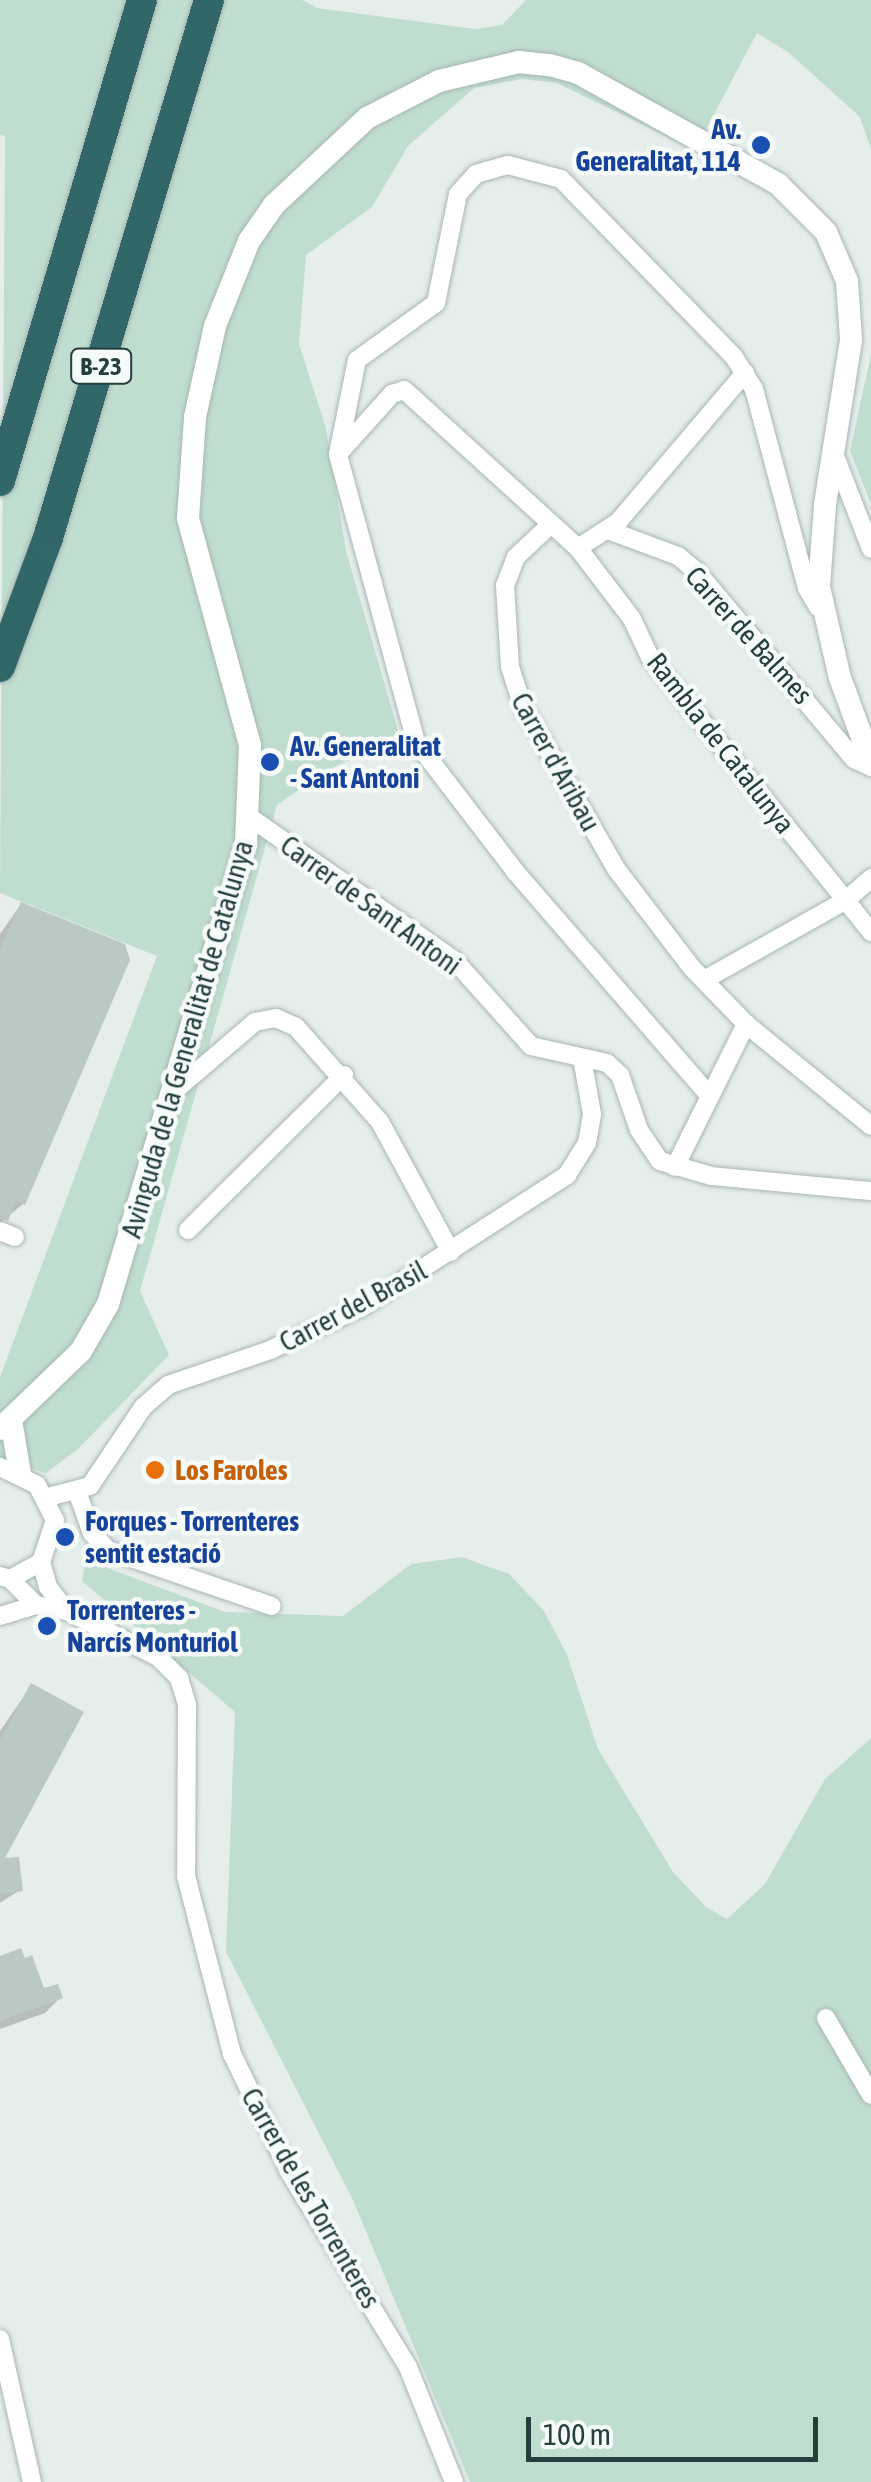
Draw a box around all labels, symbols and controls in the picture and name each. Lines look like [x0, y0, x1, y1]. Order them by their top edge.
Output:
place label: Av. Generalitat, 114 [575, 112, 741, 178]
marker: Av. Generalitat, 114 [750, 134, 772, 156]
road number: B-23 [68, 346, 134, 386]
street label: Carrer de Balmes [679, 559, 819, 711]
street label: Rambla de Catalunya [640, 646, 802, 840]
street label: Carrer d'Aribau [504, 687, 608, 837]
place label: Av. Generalitat - Sant Antoni [290, 729, 441, 795]
marker: Av. Generalitat - Sant Antoni [259, 751, 281, 773]
street label: Carrer de Sant Antoni [274, 828, 468, 982]
street label: Avinguda de la Generalitat de Catalunya [114, 836, 260, 1242]
street label: Carrer del Brasil [274, 1253, 432, 1359]
place label: Los Faroles [175, 1453, 288, 1487]
marker: Los Faroles [144, 1459, 166, 1481]
place label: Forques - Torrenteres sentit estació [85, 1504, 299, 1570]
marker: Forques - Torrenteres sentit estació [54, 1526, 76, 1548]
place label: Torrenteres - Narcís Monturiol [67, 1593, 238, 1659]
marker: Torrenteres - Narcís Monturiol [36, 1615, 58, 1637]
street label: Carrer de les Torrenteres [234, 2082, 388, 2314]
scale bar [531, 2397, 824, 2459]
text: 100 m [543, 2417, 611, 2451]

